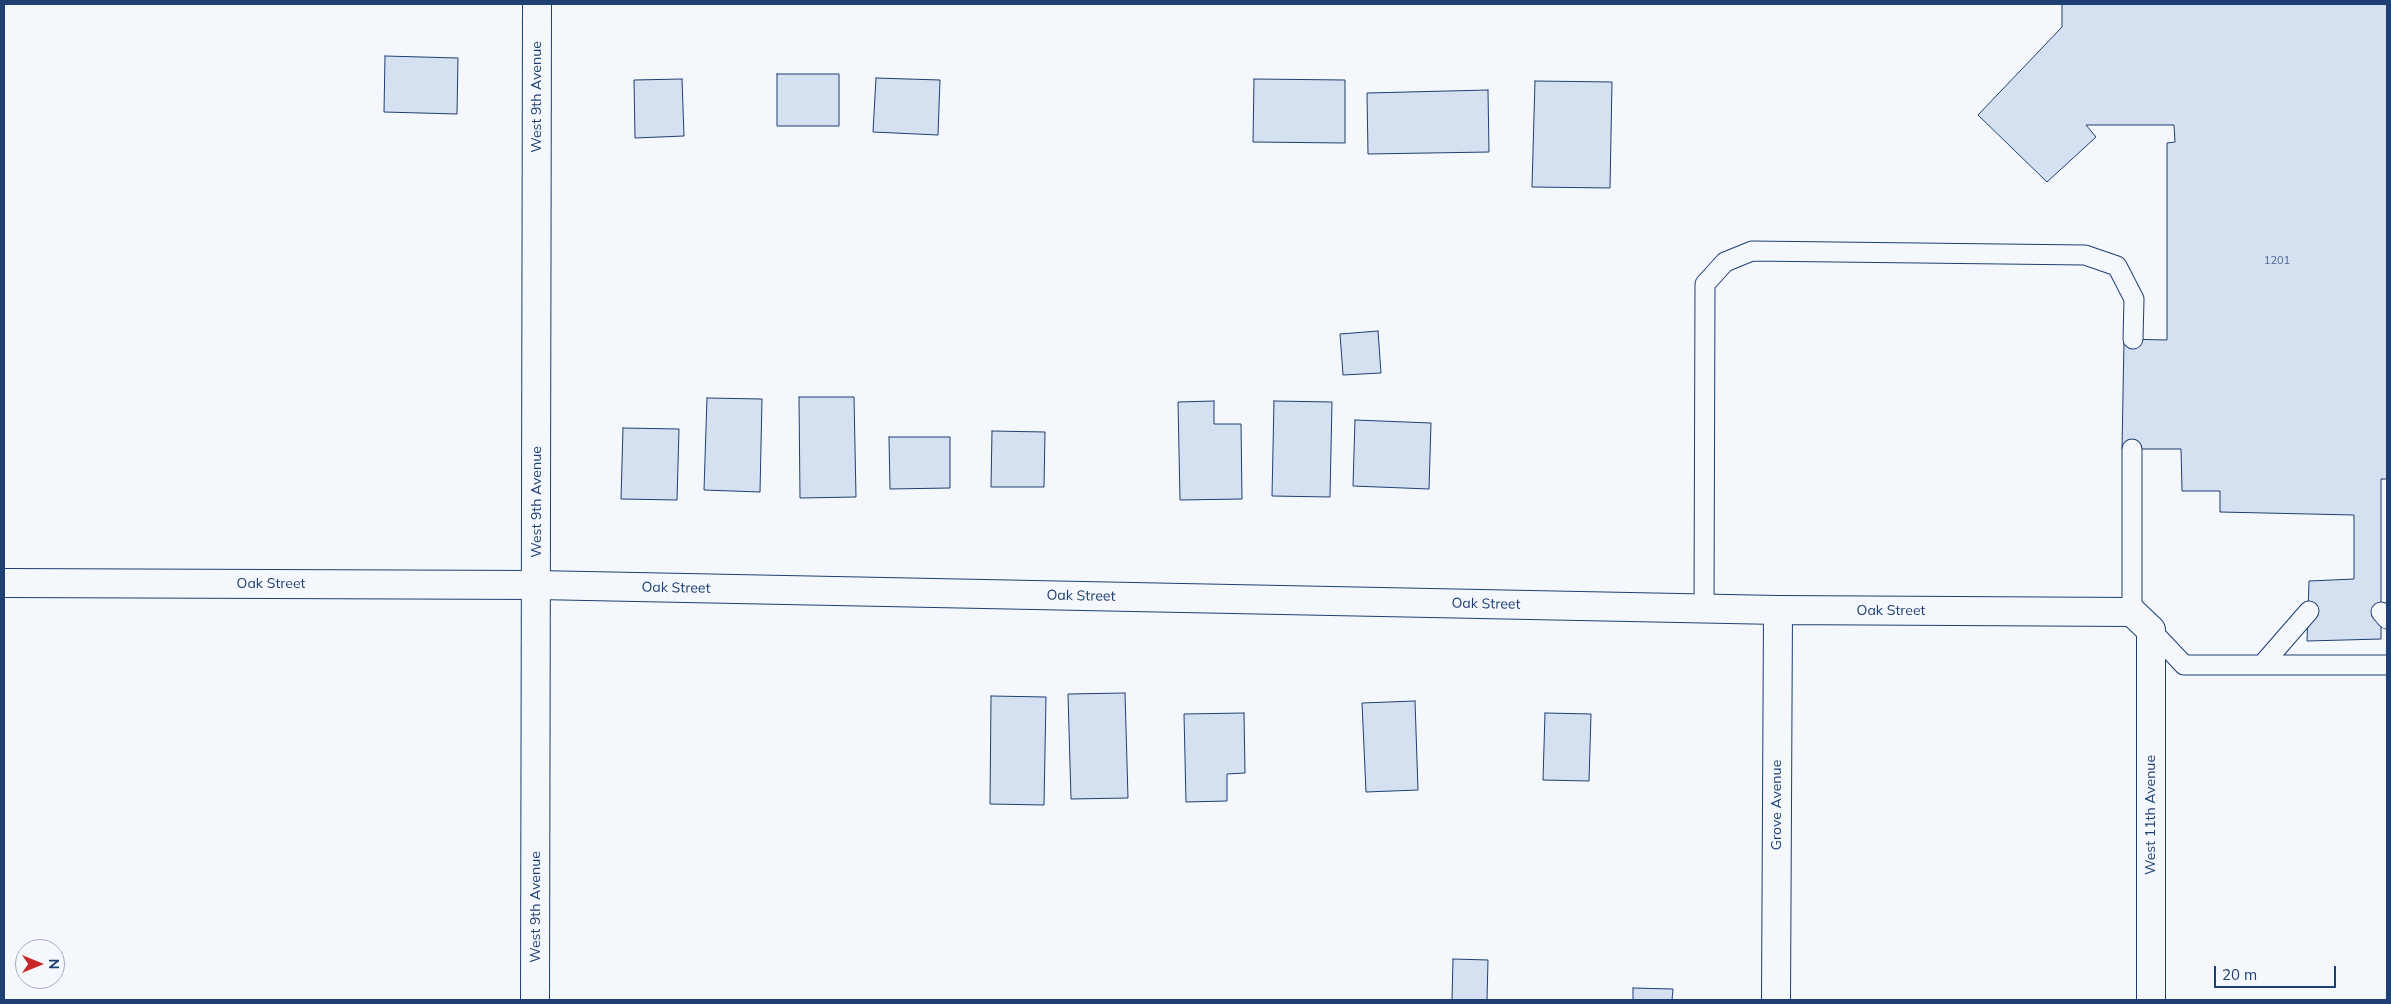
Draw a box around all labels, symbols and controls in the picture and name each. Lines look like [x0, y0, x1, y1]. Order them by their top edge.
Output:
street label: West 9th Avenue [529, 41, 545, 153]
house number: 1201 [2264, 254, 2290, 268]
street label: West 9th Avenue [529, 446, 545, 558]
street label: Oak Street [237, 576, 305, 592]
street label: Oak Street [641, 579, 711, 597]
street label: Oak Street [1046, 587, 1116, 605]
street label: Oak Street [1451, 595, 1521, 613]
street label: Oak Street [1857, 603, 1925, 619]
street label: West 11th Avenue [2143, 755, 2159, 875]
street label: Grove Avenue [1769, 760, 1785, 850]
street label: West 9th Avenue [528, 851, 544, 963]
north arrow [15, 939, 65, 989]
scale bar [2216, 956, 2338, 988]
text: N [45, 959, 63, 969]
text: 20 m [2222, 965, 2257, 984]

